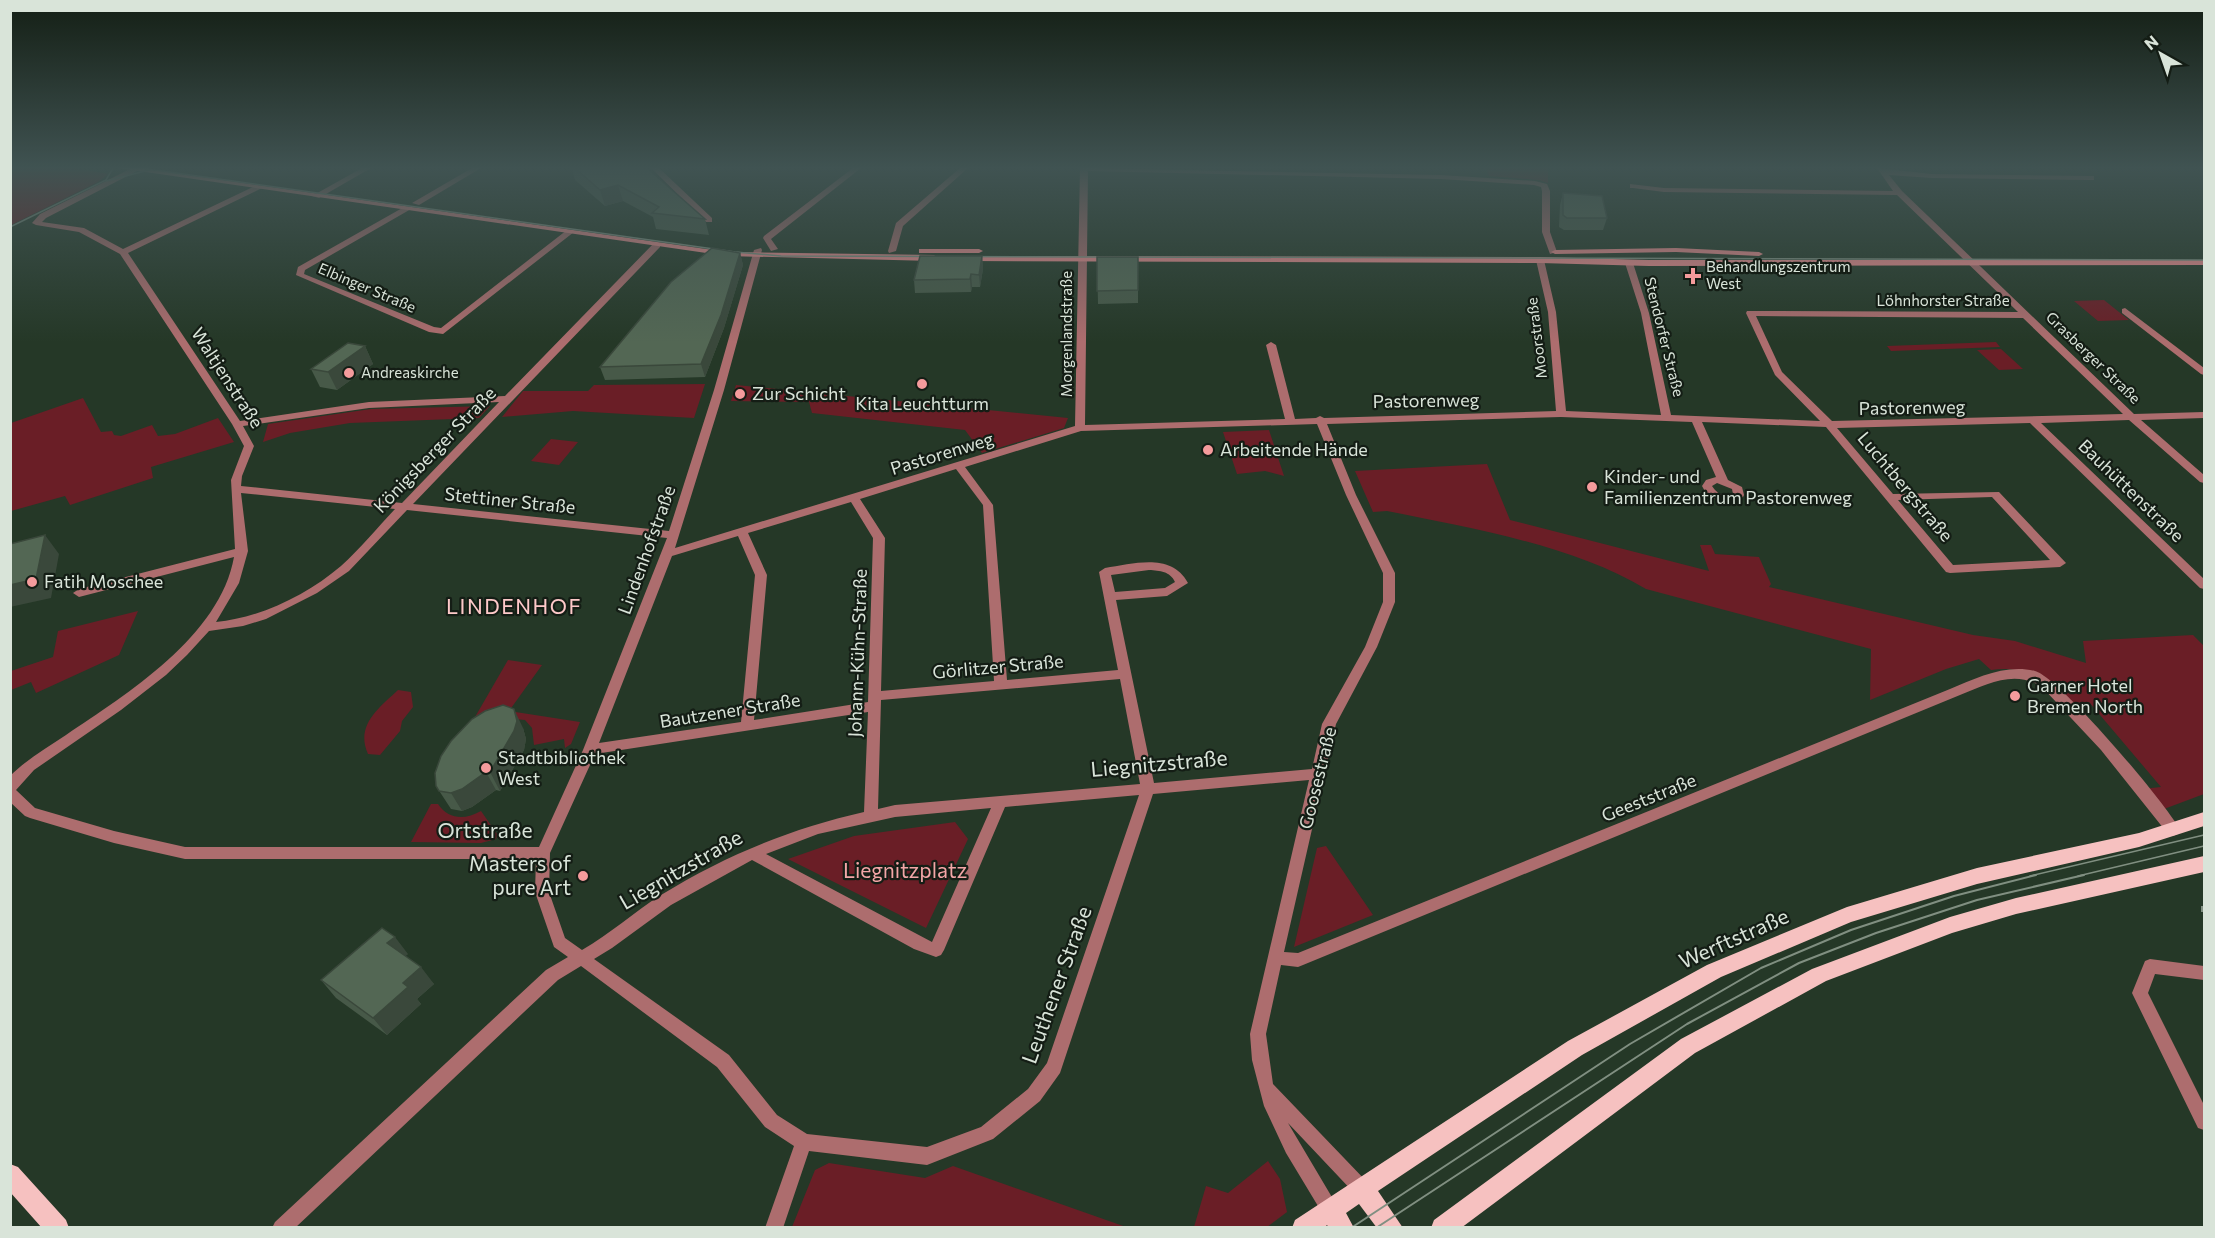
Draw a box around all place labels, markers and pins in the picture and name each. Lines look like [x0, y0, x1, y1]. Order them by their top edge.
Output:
place label: Behandlungszentrum West [1706, 257, 1851, 292]
marker: Behandlungszentrum West [1684, 267, 1702, 285]
place label: Andreaskirche [361, 363, 459, 381]
marker: Andreaskirche [342, 366, 356, 380]
marker: Kita Leuchtturm [915, 377, 929, 391]
place label: Zur Schicht [752, 382, 846, 404]
marker: Zur Schicht [733, 387, 747, 401]
place label: Kita Leuchtturm [855, 392, 989, 414]
place label: Arbeitende Hände [1220, 438, 1368, 460]
marker: Arbeitende Hände [1201, 443, 1215, 457]
place label: Kinder- und Familienzentrum Pastorenweg [1604, 465, 1852, 508]
marker: Kinder- und Familienzentrum Pastorenweg [1585, 480, 1599, 494]
place label: Fatih Moschee [44, 570, 163, 592]
marker: Fatih Moschee [25, 575, 39, 589]
place label: Garner Hotel Bremen North [2027, 674, 2143, 717]
marker: Garner Hotel Bremen North [2008, 689, 2022, 703]
place label: Stadtbibliothek West [498, 746, 626, 789]
marker: Stadtbibliothek West [479, 761, 493, 775]
place label: Masters of pure Art [469, 850, 572, 899]
marker: Masters of pure Art [576, 869, 590, 883]

